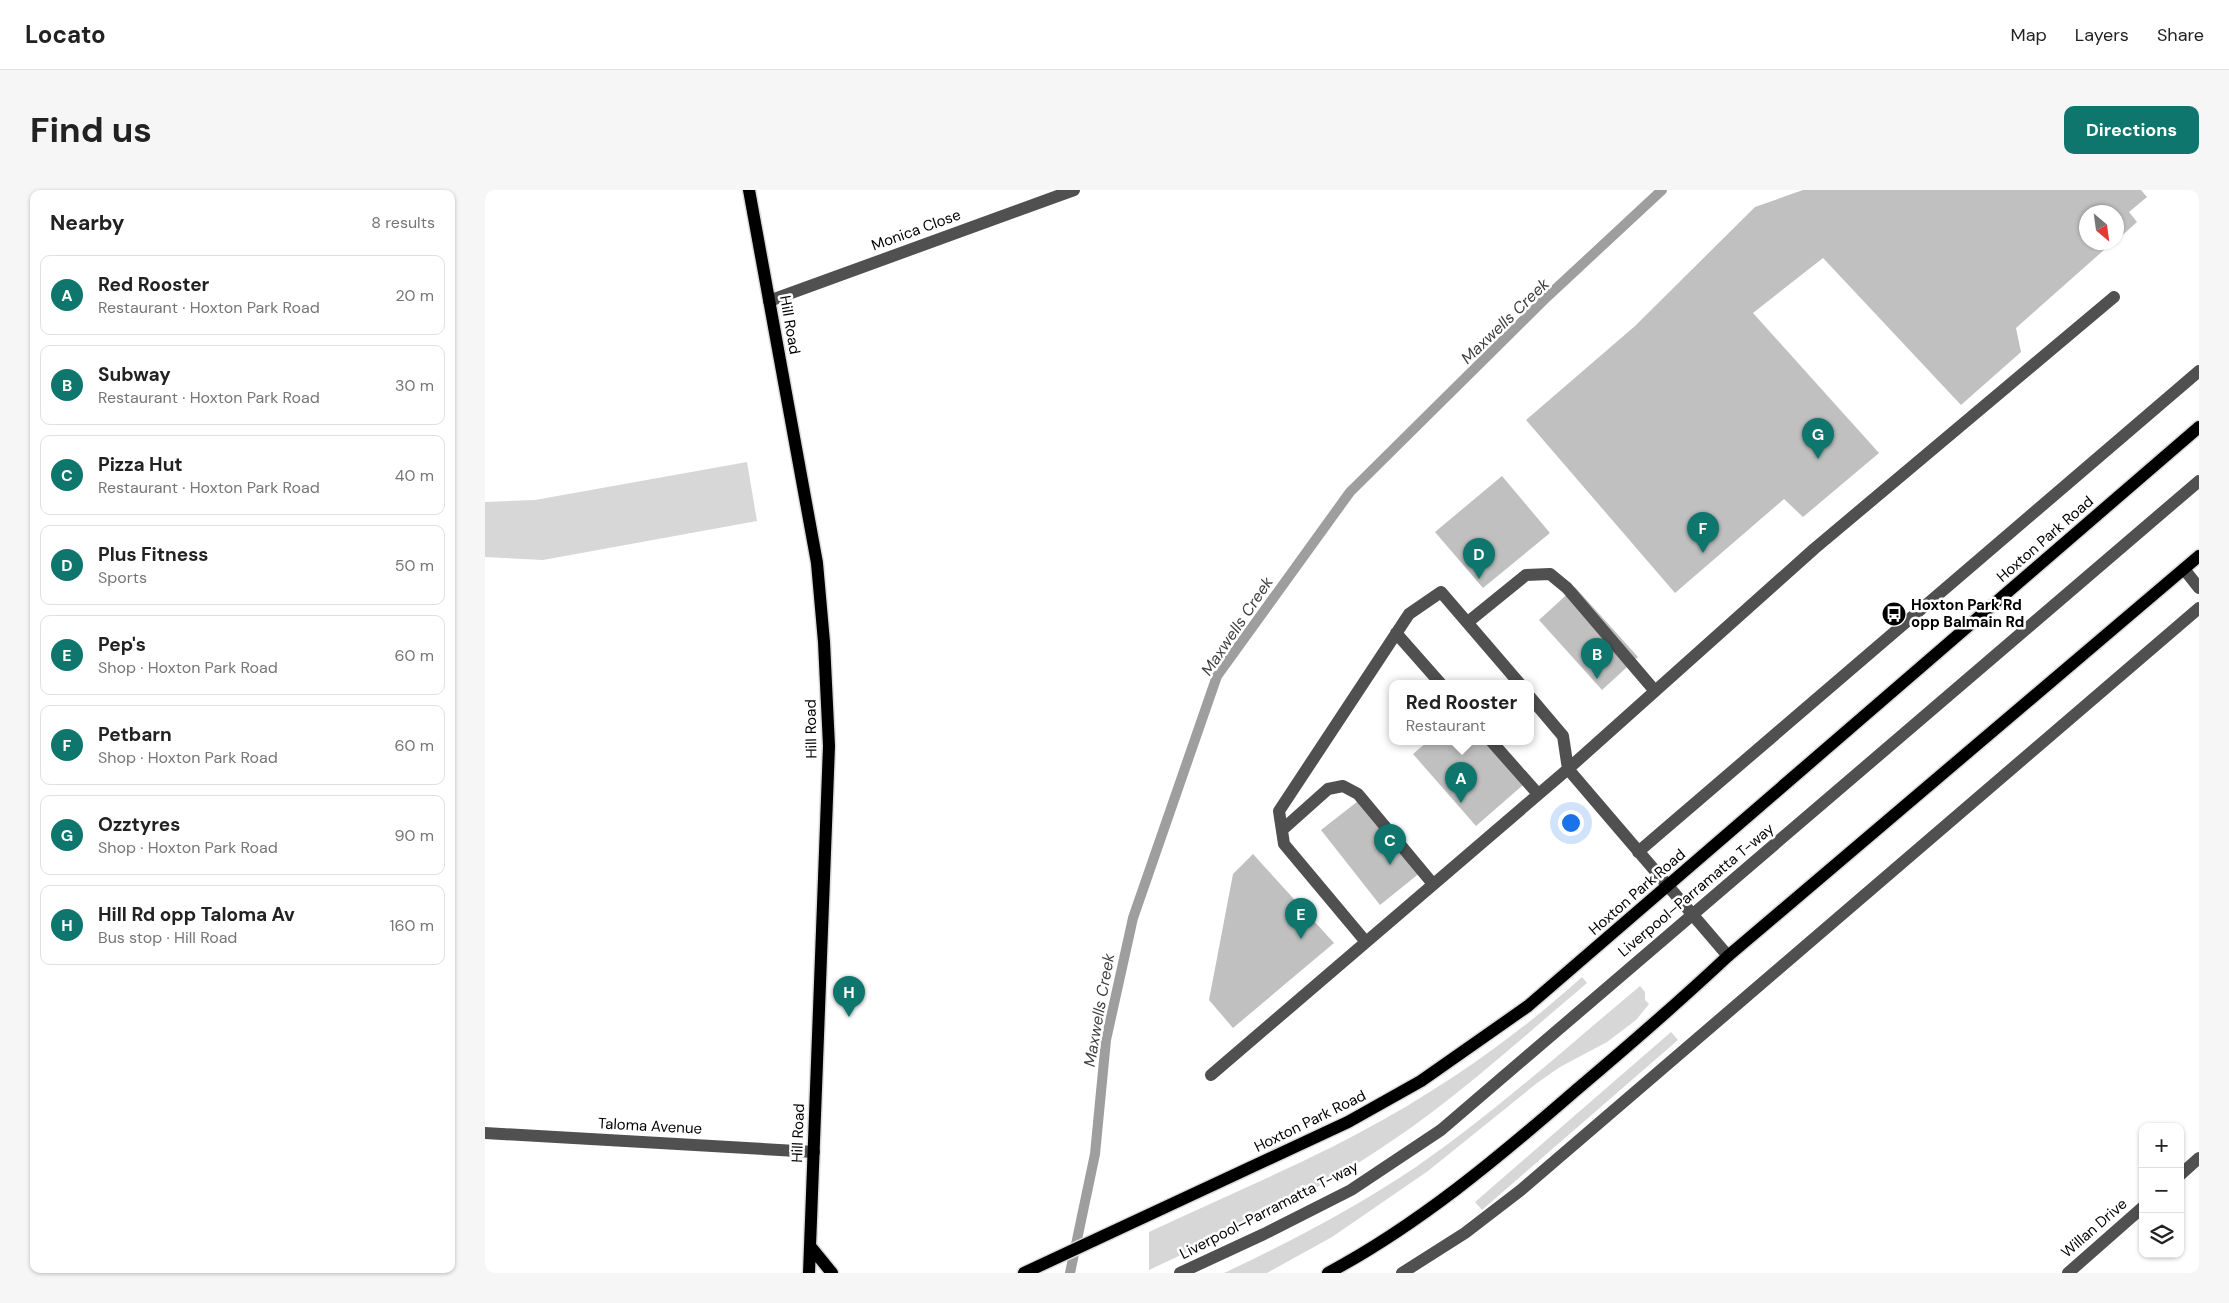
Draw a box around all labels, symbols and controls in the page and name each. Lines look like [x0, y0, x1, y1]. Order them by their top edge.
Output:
text: Locato [25, 19, 106, 50]
text: Map [2011, 23, 2047, 47]
text: Layers [2075, 23, 2129, 47]
text: Share [2157, 23, 2204, 47]
button: Directions [2064, 106, 2199, 154]
text: Find us [30, 107, 152, 153]
street label: Monica Close [869, 205, 963, 255]
north arrow [2079, 205, 2124, 250]
text: Nearby [50, 209, 124, 237]
text: 8 results [371, 212, 435, 233]
text: Red Rooster [98, 272, 209, 297]
water label: Maxwells Creek [1456, 273, 1554, 368]
text: A [61, 285, 73, 306]
text: 20 m [395, 285, 434, 306]
street label: Hill Road [775, 294, 805, 356]
text: Restaurant · Hoxton Park Road [98, 297, 320, 318]
text: Subway [98, 362, 171, 387]
text: B [62, 375, 72, 396]
text: 30 m [395, 375, 434, 396]
text: Restaurant · Hoxton Park Road [98, 387, 320, 408]
pin: G [1802, 418, 1834, 459]
text: Pizza Hut [98, 452, 183, 477]
text: C [61, 465, 73, 486]
text: 40 m [395, 465, 434, 486]
text: Restaurant · Hoxton Park Road [98, 477, 320, 498]
street label: Hoxton Park Road [1992, 491, 2098, 587]
pin: F [1687, 512, 1719, 553]
pin: D [1463, 538, 1495, 579]
text: Plus Fitness [98, 542, 208, 567]
text: D [61, 555, 73, 576]
text: 50 m [395, 555, 434, 576]
text: Sports [98, 567, 147, 588]
water label: Maxwells Creek [1196, 572, 1278, 679]
place label: Hoxton Park Rd opp Balmain Rd [1911, 595, 2024, 632]
bus stop icon: Hoxton Park Rd opp Balmain Rd [1881, 601, 1907, 627]
text: Pep's [98, 632, 146, 657]
pin: B [1581, 638, 1613, 679]
text: E [62, 645, 72, 666]
text: 60 m [394, 645, 434, 666]
text: Shop · Hoxton Park Road [98, 657, 278, 678]
popup [1389, 680, 1534, 745]
text: Red Rooster [1406, 690, 1517, 715]
street label: Hill Road [800, 699, 822, 759]
text: Restaurant [1406, 715, 1486, 736]
text: Petbarn [98, 722, 172, 747]
text: F [63, 735, 71, 756]
text: 60 m [394, 735, 434, 756]
text: Shop · Hoxton Park Road [98, 747, 278, 768]
pin: A [1445, 762, 1477, 803]
your location [1558, 810, 1584, 836]
text: Ozztyres [98, 812, 180, 837]
street label: Liverpool–Parramatta T-way [1614, 818, 1779, 961]
pin: C [1374, 824, 1406, 865]
text: G [61, 825, 73, 846]
text: 90 m [394, 825, 434, 846]
text: Shop · Hoxton Park Road [98, 837, 278, 858]
street label: Hoxton Park Road [1584, 844, 1690, 940]
pin: E [1285, 898, 1317, 939]
text: Hill Rd opp Taloma Av [98, 902, 295, 927]
text: H [61, 915, 73, 936]
text: 160 m [390, 915, 434, 936]
text: Bus stop · Hill Road [98, 927, 237, 948]
water label: Maxwells Creek [1079, 951, 1119, 1068]
pin: H [833, 976, 865, 1017]
street label: Hoxton Park Road [1251, 1085, 1369, 1157]
street label: Hill Road [787, 1103, 809, 1163]
street label: Taloma Avenue [597, 1113, 703, 1139]
map controls [2139, 1123, 2184, 1258]
button: + [2139, 1123, 2184, 1168]
street label: Liverpool–Parramatta T-way [1176, 1156, 1362, 1264]
button: − [2139, 1168, 2184, 1213]
street label: Willan Drive [2057, 1194, 2131, 1262]
button: layers [2139, 1213, 2184, 1258]

